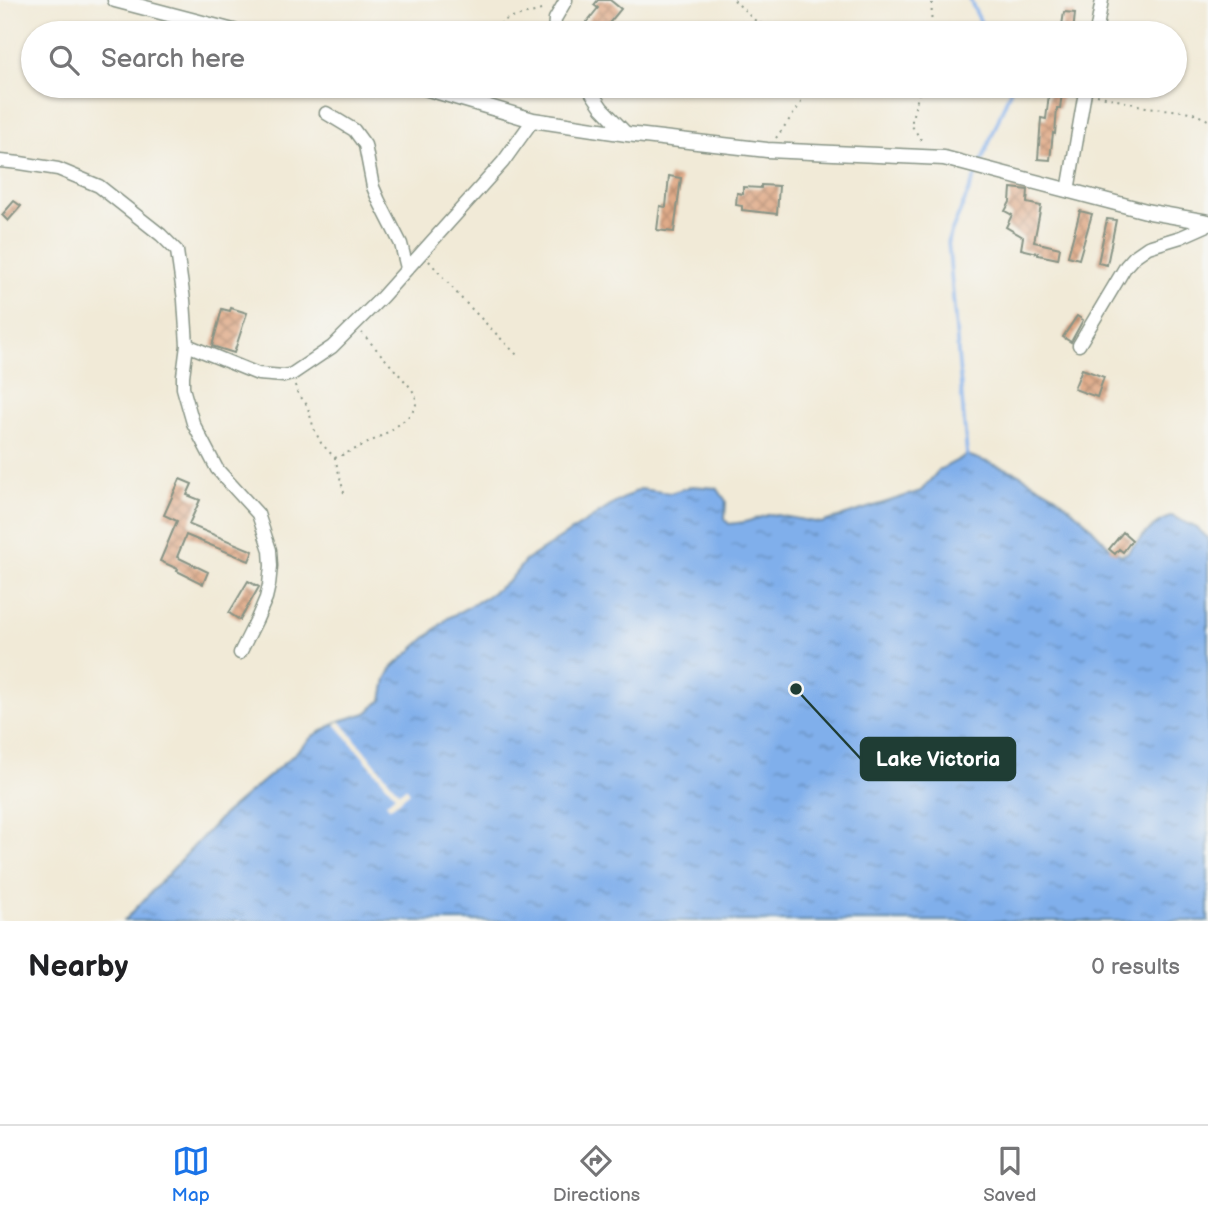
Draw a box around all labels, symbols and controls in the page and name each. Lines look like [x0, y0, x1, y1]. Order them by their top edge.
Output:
search box [21, 21, 1187, 98]
icon: search [45, 41, 83, 79]
text: Search here [101, 44, 245, 75]
callout: Lake Victoria [861, 738, 1015, 780]
text: Lake Victoria [876, 747, 1000, 772]
text: Nearby [28, 949, 128, 985]
text: 0 results [1091, 953, 1180, 981]
tab: Map [172, 1142, 210, 1207]
tab: Directions [553, 1142, 640, 1207]
tab: Saved [983, 1142, 1036, 1207]

